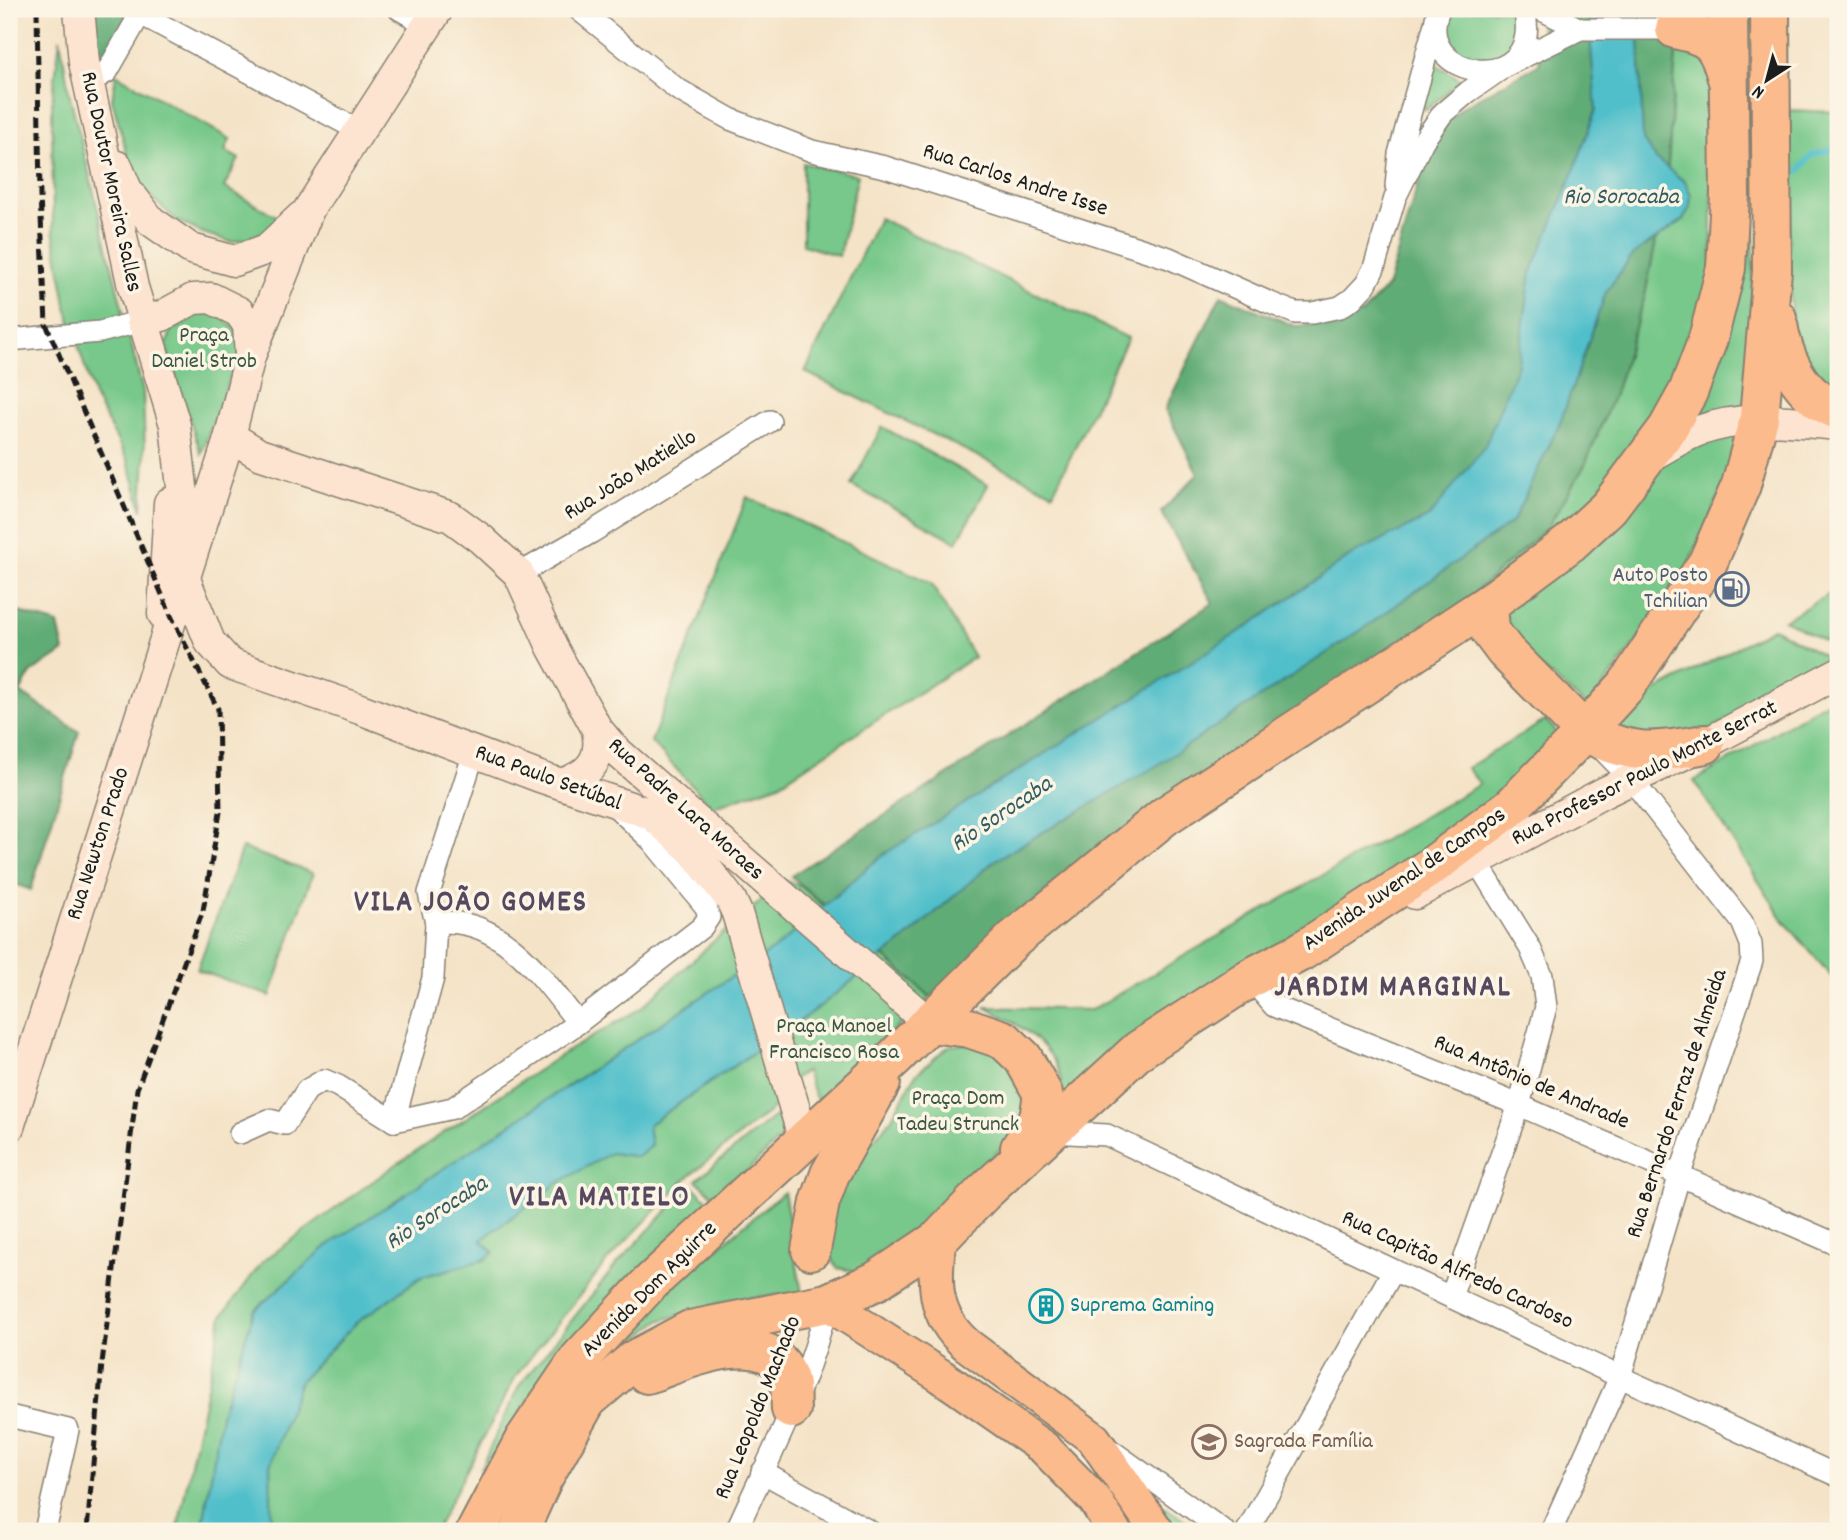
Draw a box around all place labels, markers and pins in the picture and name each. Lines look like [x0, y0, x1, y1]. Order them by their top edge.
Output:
place label: Auto Posto Tchilian [1612, 560, 1708, 619]
fuel station icon: Auto Posto Tchilian [1713, 570, 1751, 608]
building icon: Suprema Gaming [1027, 1287, 1065, 1325]
place label: Suprema Gaming [1070, 1290, 1214, 1323]
school or university icon: Sagrada Família [1190, 1423, 1228, 1461]
place label: Sagrada Família [1234, 1426, 1374, 1459]

